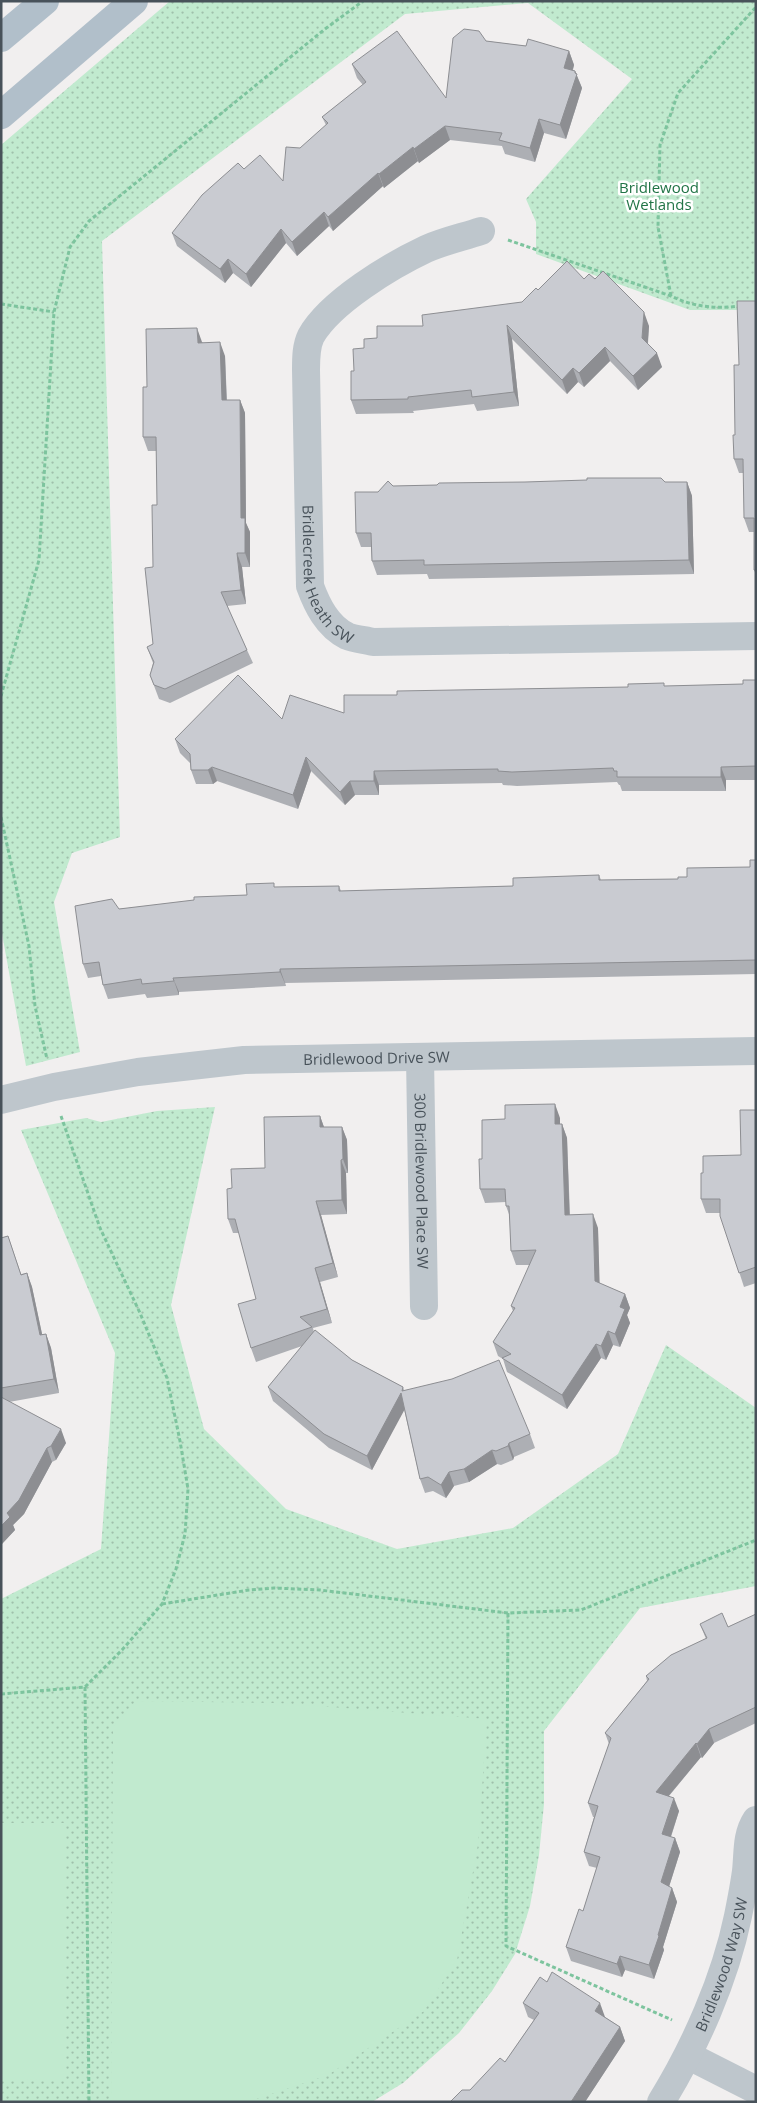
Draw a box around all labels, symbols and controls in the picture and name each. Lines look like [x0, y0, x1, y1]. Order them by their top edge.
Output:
park label: Bridlewood Wetlands [619, 177, 699, 214]
street label: Bridlecreek Heath SW [298, 505, 358, 648]
street label: Bridlewood Drive SW [303, 1046, 450, 1069]
street label: 300 Bridlewood Place SW [411, 1093, 433, 1269]
street label: Bridlewood Way SW [690, 1896, 751, 2035]

